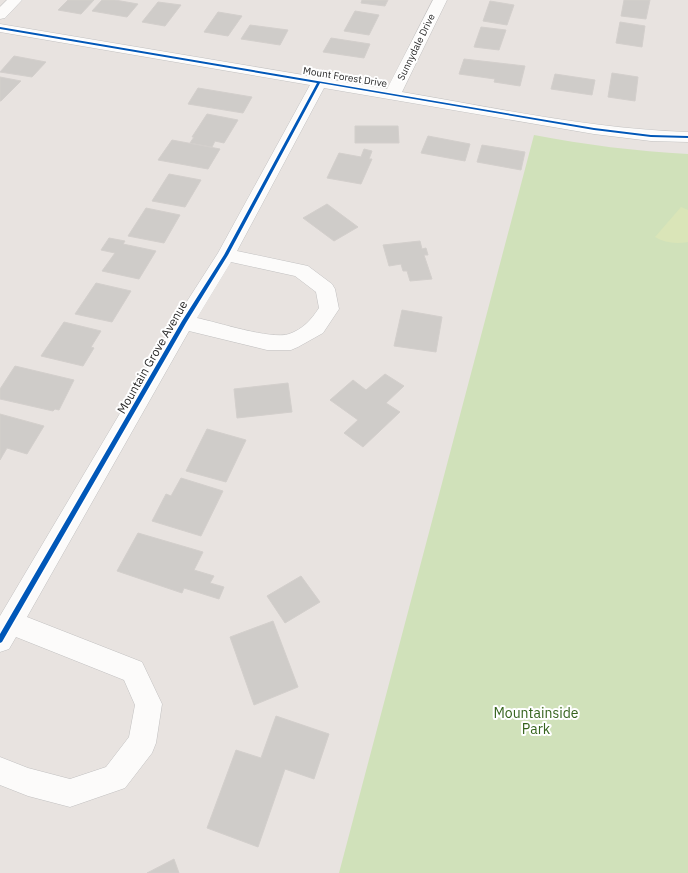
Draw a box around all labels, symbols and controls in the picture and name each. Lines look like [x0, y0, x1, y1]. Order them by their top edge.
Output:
street label: Sunnydale Drive [394, 11, 438, 82]
street label: Mount Forest Drive [302, 64, 388, 90]
street label: Mountain Grove Avenue [114, 297, 191, 416]
park label: Mountainside Park [493, 704, 579, 738]

